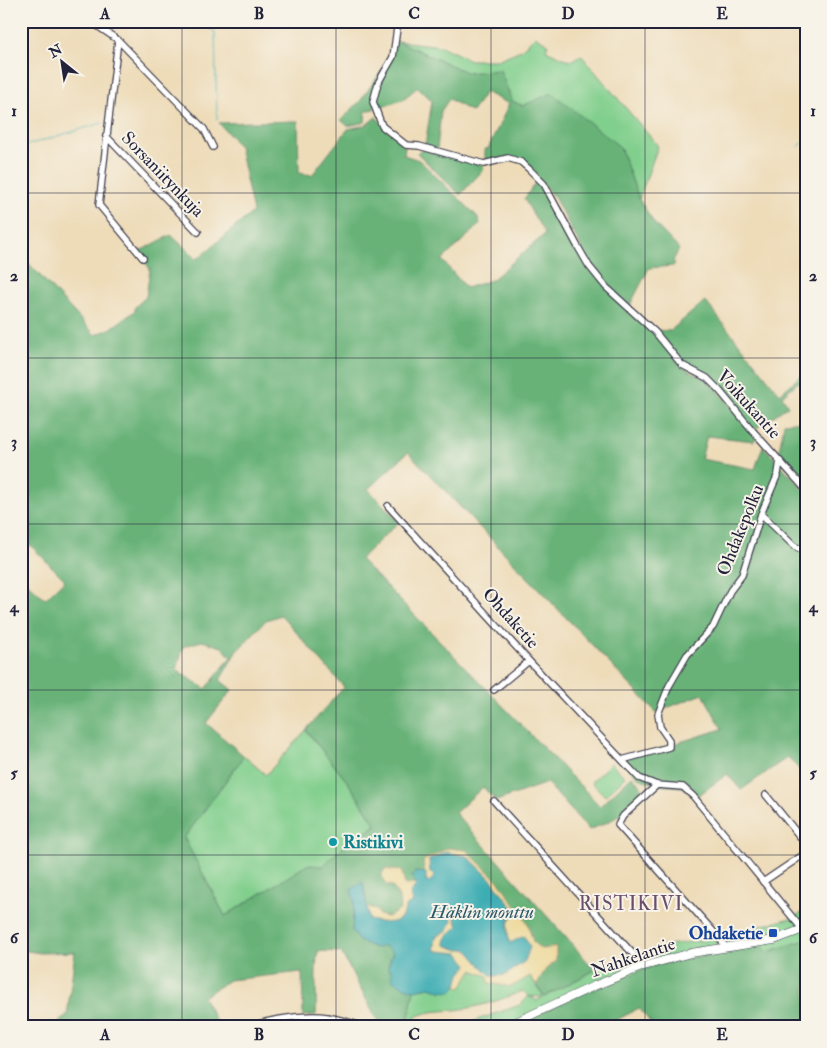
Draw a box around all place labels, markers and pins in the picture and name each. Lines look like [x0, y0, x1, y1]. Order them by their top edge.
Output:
place label: Ristikivi [343, 831, 404, 854]
marker: Ristikivi [327, 836, 339, 848]
place label: Ohdaketie [689, 922, 763, 945]
marker: Ohdaketie [767, 927, 779, 939]

